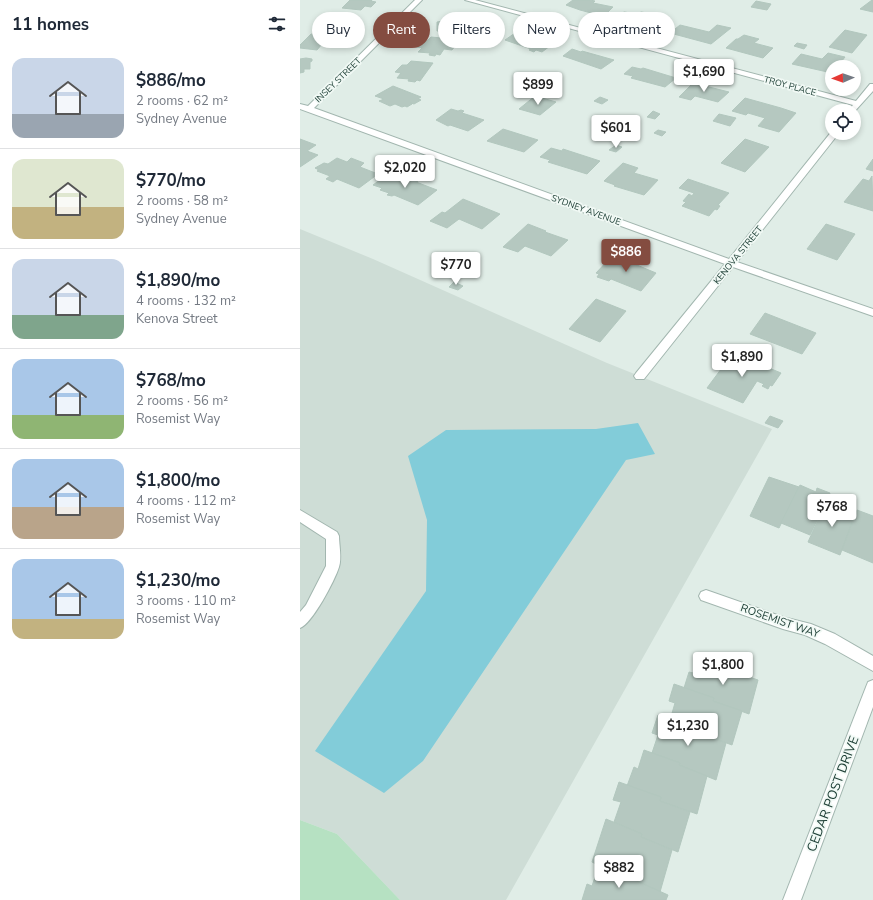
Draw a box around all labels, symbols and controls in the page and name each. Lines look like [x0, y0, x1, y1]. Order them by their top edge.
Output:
chip: Buy [312, 12, 365, 48]
chip: Rent [373, 12, 430, 48]
chip: Filters [438, 12, 505, 48]
chip: New [513, 12, 570, 48]
chip: Apartment [578, 12, 675, 48]
text: 11 homes [12, 13, 89, 36]
icon: filters [266, 13, 288, 35]
street label: INSEY STREET [312, 54, 364, 105]
pin: $1,690 [671, 59, 737, 93]
north arrow [825, 60, 861, 96]
map controls [825, 60, 861, 140]
text: $1,690 [683, 63, 725, 81]
text: $886/mo [136, 69, 206, 92]
pin: $899 [514, 72, 562, 106]
street label: TROY PLACE [762, 73, 818, 99]
icon: home [44, 74, 92, 122]
text: $899 [522, 76, 554, 94]
text: 2 rooms · 62 m² [136, 92, 228, 110]
button: locate [825, 104, 861, 140]
text: Sydney Avenue [136, 110, 227, 128]
pin: $601 [592, 115, 640, 149]
text: $601 [600, 119, 632, 137]
pin: $2,020 [372, 155, 438, 189]
text: $2,020 [384, 159, 426, 177]
text: $770/mo [136, 169, 206, 192]
icon: home [44, 175, 92, 223]
text: 2 rooms · 58 m² [136, 192, 228, 210]
street label: SYDNEY AVENUE [550, 192, 622, 228]
text: Sydney Avenue [136, 210, 227, 228]
street label: KENOVA STREET [711, 223, 766, 287]
pin: $886 [602, 239, 650, 273]
text: $886 [610, 243, 642, 261]
pin: $770 [432, 252, 480, 286]
text: $770 [440, 256, 472, 274]
text: $1,890/mo [136, 269, 220, 292]
icon: home [44, 275, 92, 323]
text: 4 rooms · 132 m² [136, 292, 236, 310]
text: Kenova Street [136, 310, 218, 328]
pin: $1,890 [709, 344, 775, 378]
text: $1,890 [721, 348, 763, 366]
text: $768/mo [136, 369, 206, 392]
icon: home [44, 375, 92, 423]
text: 2 rooms · 56 m² [136, 392, 228, 410]
text: Rosemist Way [136, 410, 220, 428]
text: $1,800/mo [136, 469, 220, 492]
icon: home [44, 475, 92, 523]
text: 4 rooms · 112 m² [136, 492, 236, 510]
pin: $768 [808, 494, 856, 528]
text: $768 [816, 498, 848, 516]
text: Rosemist Way [136, 510, 220, 528]
text: $1,230/mo [136, 569, 220, 592]
icon: home [44, 575, 92, 623]
text: 3 rooms · 110 m² [136, 592, 236, 610]
street label: ROSEMIST WAY [739, 600, 822, 642]
text: Rosemist Way [136, 610, 220, 628]
pin: $1,800 [690, 652, 756, 686]
text: $1,800 [702, 656, 744, 674]
pin: $1,230 [655, 713, 721, 747]
text: $1,230 [667, 717, 709, 735]
street label: CEDAR POST DRIVE [803, 734, 863, 854]
pin: $882 [595, 855, 643, 889]
text: $882 [603, 859, 635, 877]

